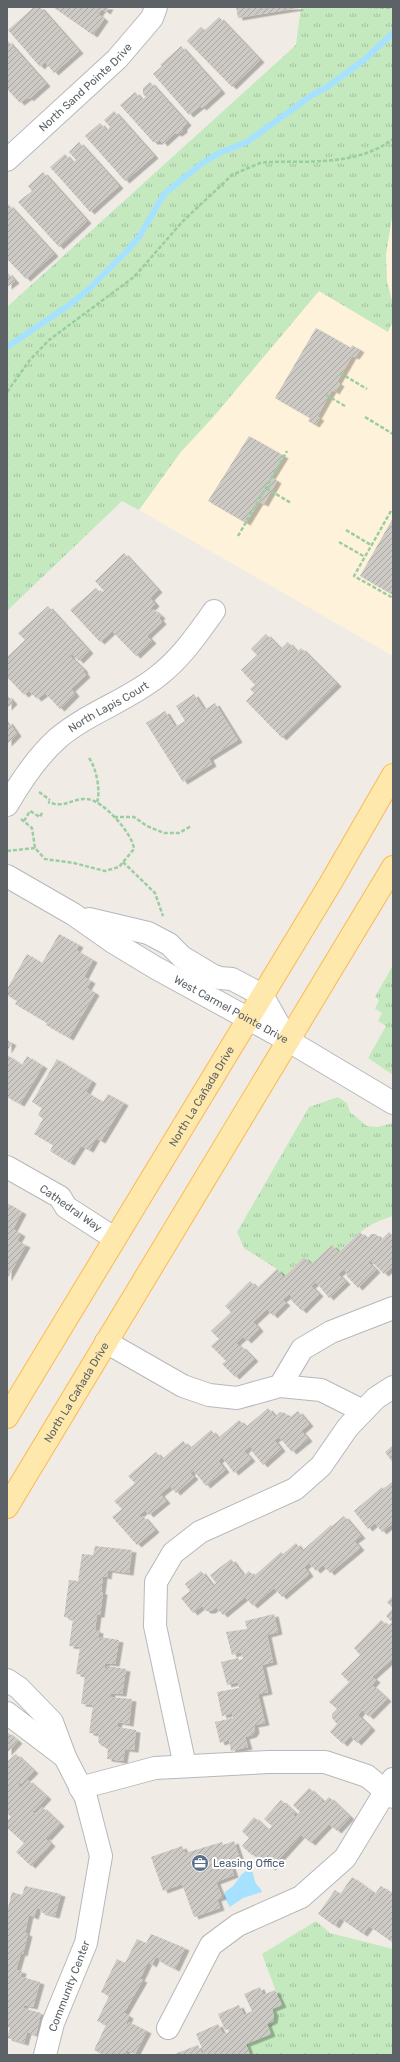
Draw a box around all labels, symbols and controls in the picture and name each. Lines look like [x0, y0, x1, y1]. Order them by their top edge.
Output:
street label: North Sand Pointe Drive [36, 41, 135, 134]
street label: North Lapis Court [66, 678, 152, 735]
street label: West Carmel Pointe Drive [171, 973, 290, 1046]
street label: North La Cañada Drive [166, 1044, 237, 1149]
street label: Cathedral Way [37, 1182, 104, 1235]
street label: North La Cañada Drive [41, 1340, 112, 1445]
office icon: Leasing Office [190, 1853, 210, 1873]
place label: Leasing Office [213, 1857, 285, 1870]
street label: Community Center [46, 1938, 93, 2034]

